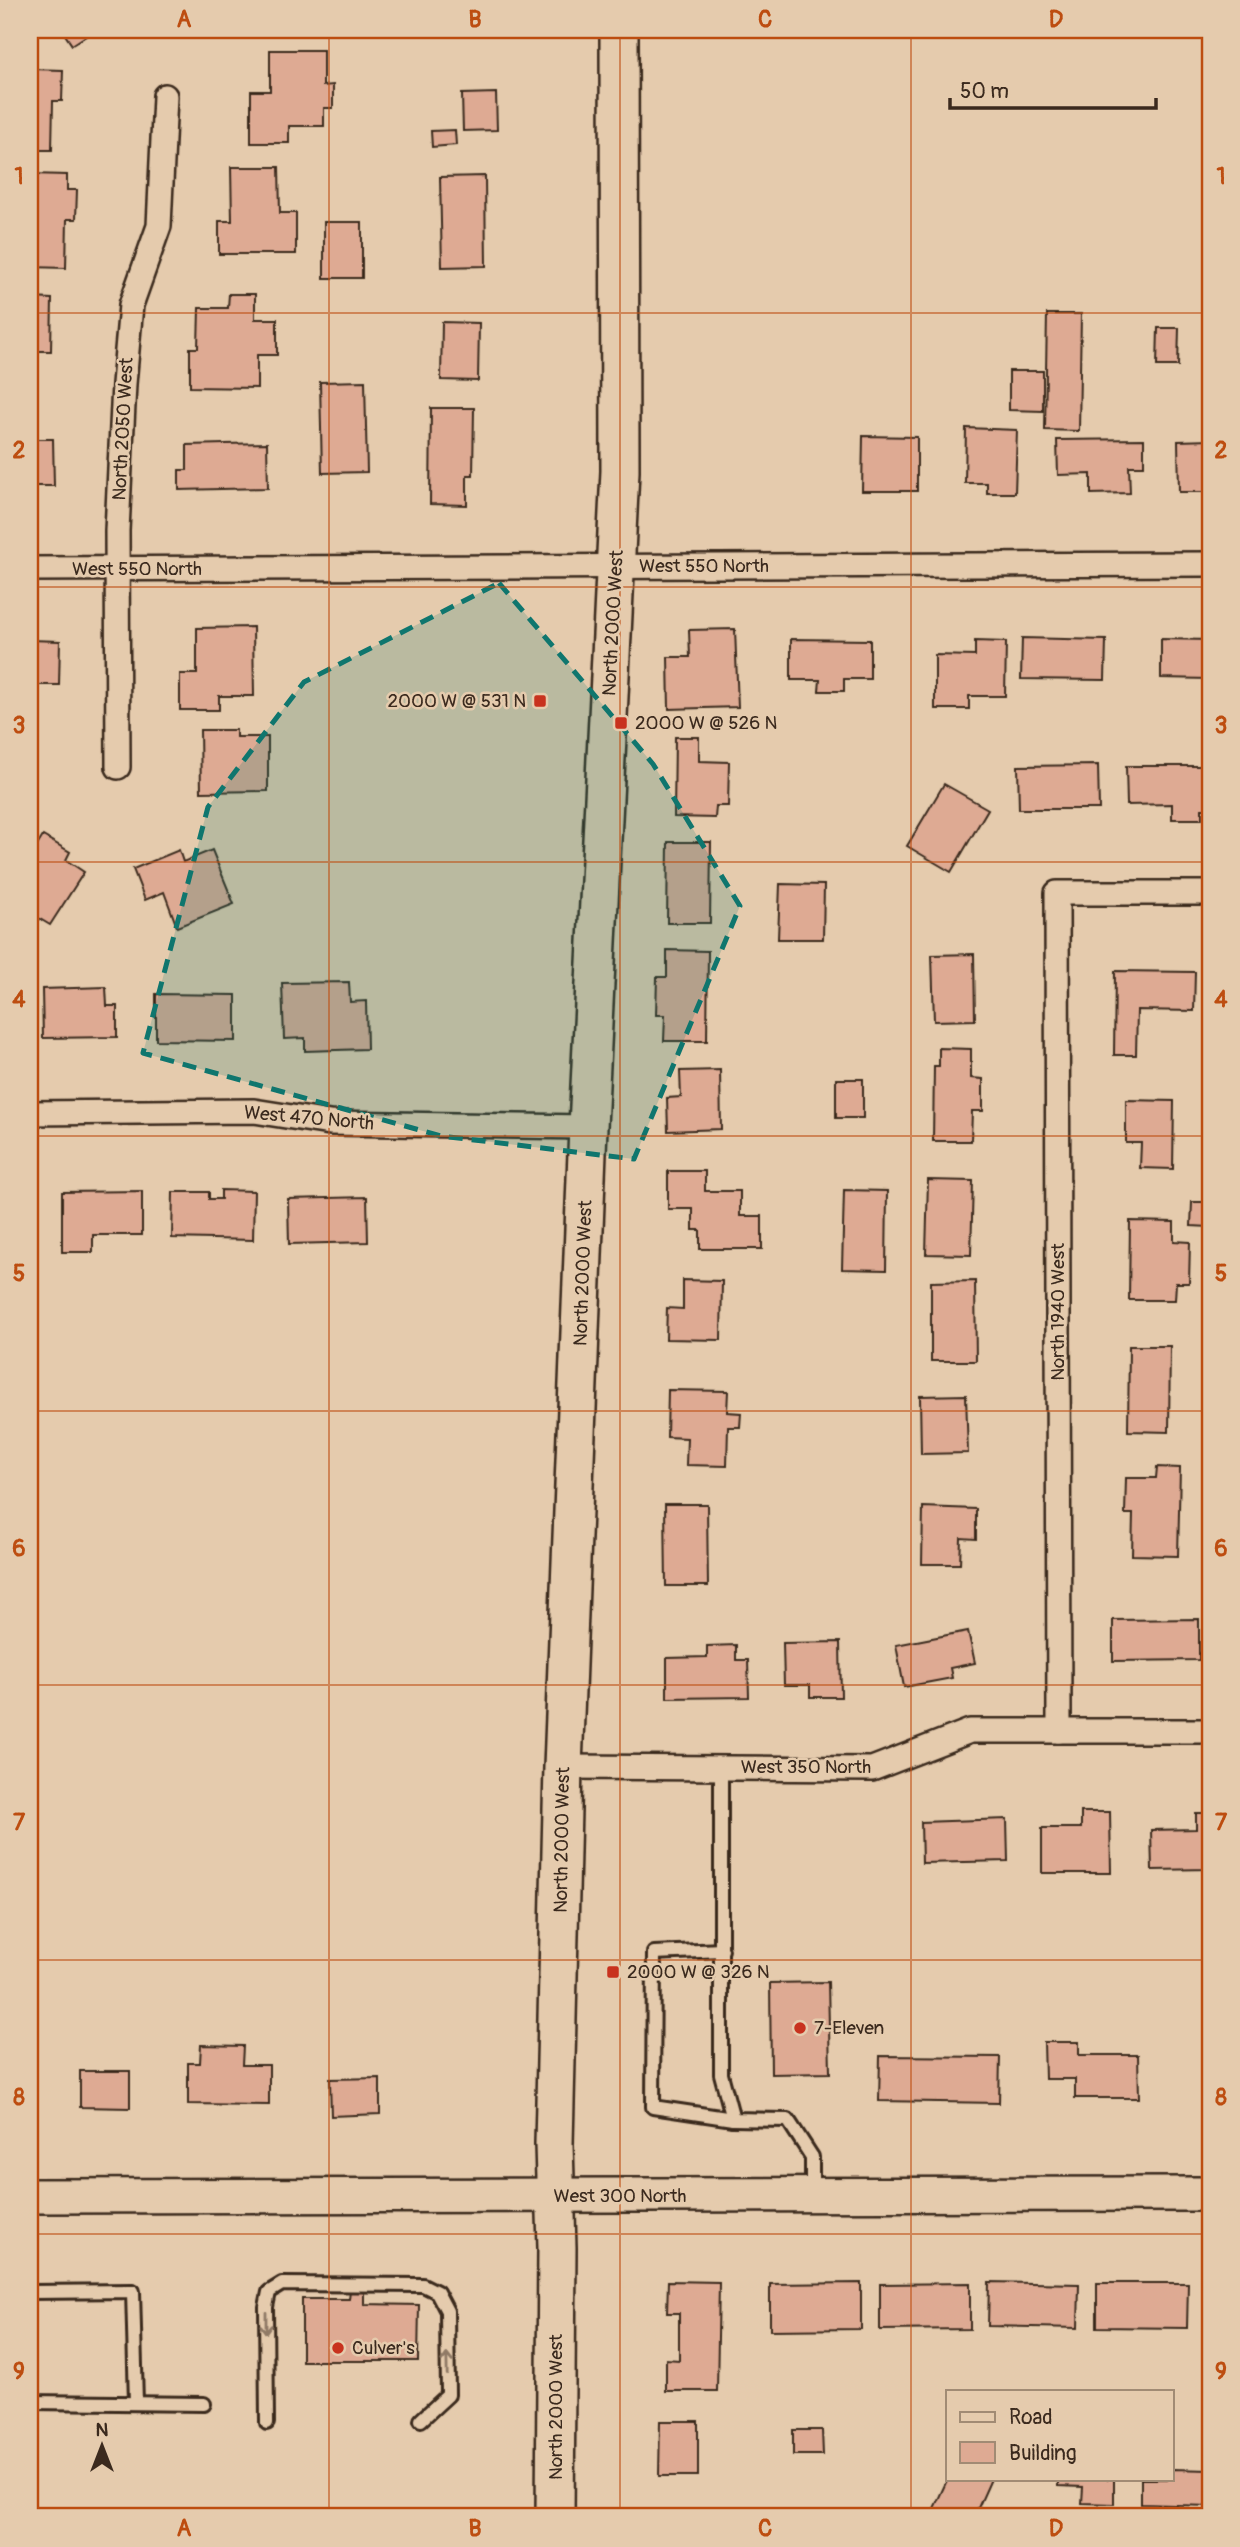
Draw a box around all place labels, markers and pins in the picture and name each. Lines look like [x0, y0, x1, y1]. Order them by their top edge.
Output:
place label: 2000 W @ 531 N [387, 689, 526, 713]
marker: 2000 W @ 531 N [532, 693, 548, 709]
place label: 2000 W @ 526 N [635, 711, 777, 735]
marker: 2000 W @ 526 N [613, 715, 629, 731]
place label: 2000 W @ 326 N [627, 1960, 770, 1984]
marker: 2000 W @ 326 N [605, 1964, 621, 1980]
place label: 7-Eleven [814, 2016, 884, 2040]
marker: 7-Eleven [792, 2020, 808, 2036]
place label: Culver's [352, 2336, 415, 2360]
marker: Culver's [330, 2340, 346, 2356]

